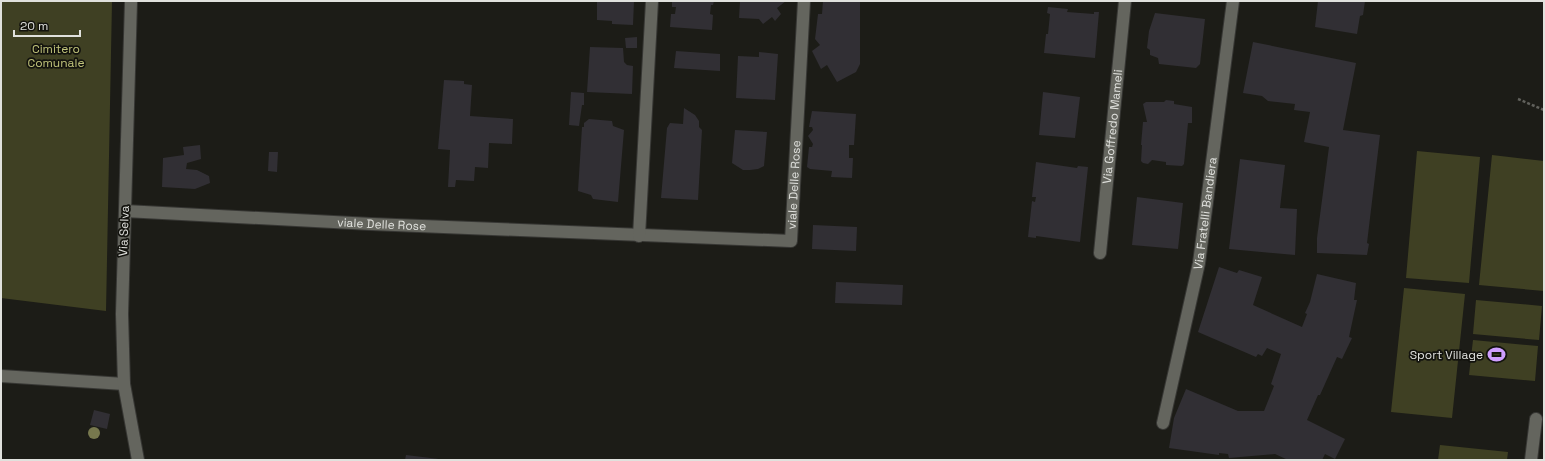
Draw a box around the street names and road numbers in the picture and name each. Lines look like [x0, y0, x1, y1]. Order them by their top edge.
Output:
street label: Via Goffredo Mameli [1099, 69, 1126, 185]
street label: viale Delle Rose [784, 140, 804, 230]
street label: Via Fratelli Bandiera [1190, 156, 1221, 271]
street label: Via Selva [115, 205, 133, 257]
street label: viale Delle Rose [337, 214, 426, 234]

